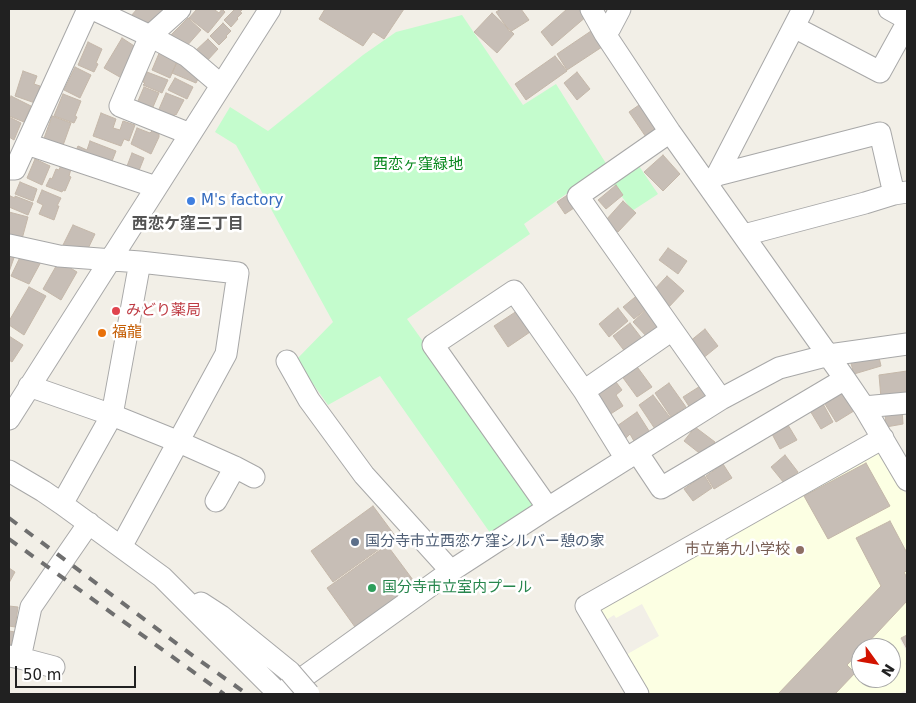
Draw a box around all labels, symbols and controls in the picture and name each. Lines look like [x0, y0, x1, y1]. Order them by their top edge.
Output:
park label: 西恋ヶ窪緑地 [373, 156, 463, 174]
place label: M's factory [201, 192, 283, 210]
marker: M's factory [185, 195, 197, 207]
district label: 西恋ケ窪三丁目 [132, 215, 244, 235]
place label: みどり薬局 [126, 302, 201, 320]
marker: みどり薬局 [110, 305, 122, 317]
place label: 福龍 [112, 324, 142, 342]
marker: 福龍 [96, 327, 108, 339]
place label: 国分寺市立西恋ケ窪シルバー憩の家 [365, 533, 605, 551]
marker: 国分寺市立西恋ケ窪シルバー憩の家 [349, 536, 361, 548]
place label: 市立第九小学校 [685, 541, 790, 559]
marker: 市立第九小学校 [794, 544, 806, 556]
place label: 国分寺市立室内プール [382, 579, 532, 597]
marker: 国分寺市立室内プール [366, 582, 378, 594]
north arrow [851, 638, 901, 688]
scale bar [18, 656, 139, 688]
text: N [878, 661, 898, 680]
text: 50 m [23, 666, 61, 684]

